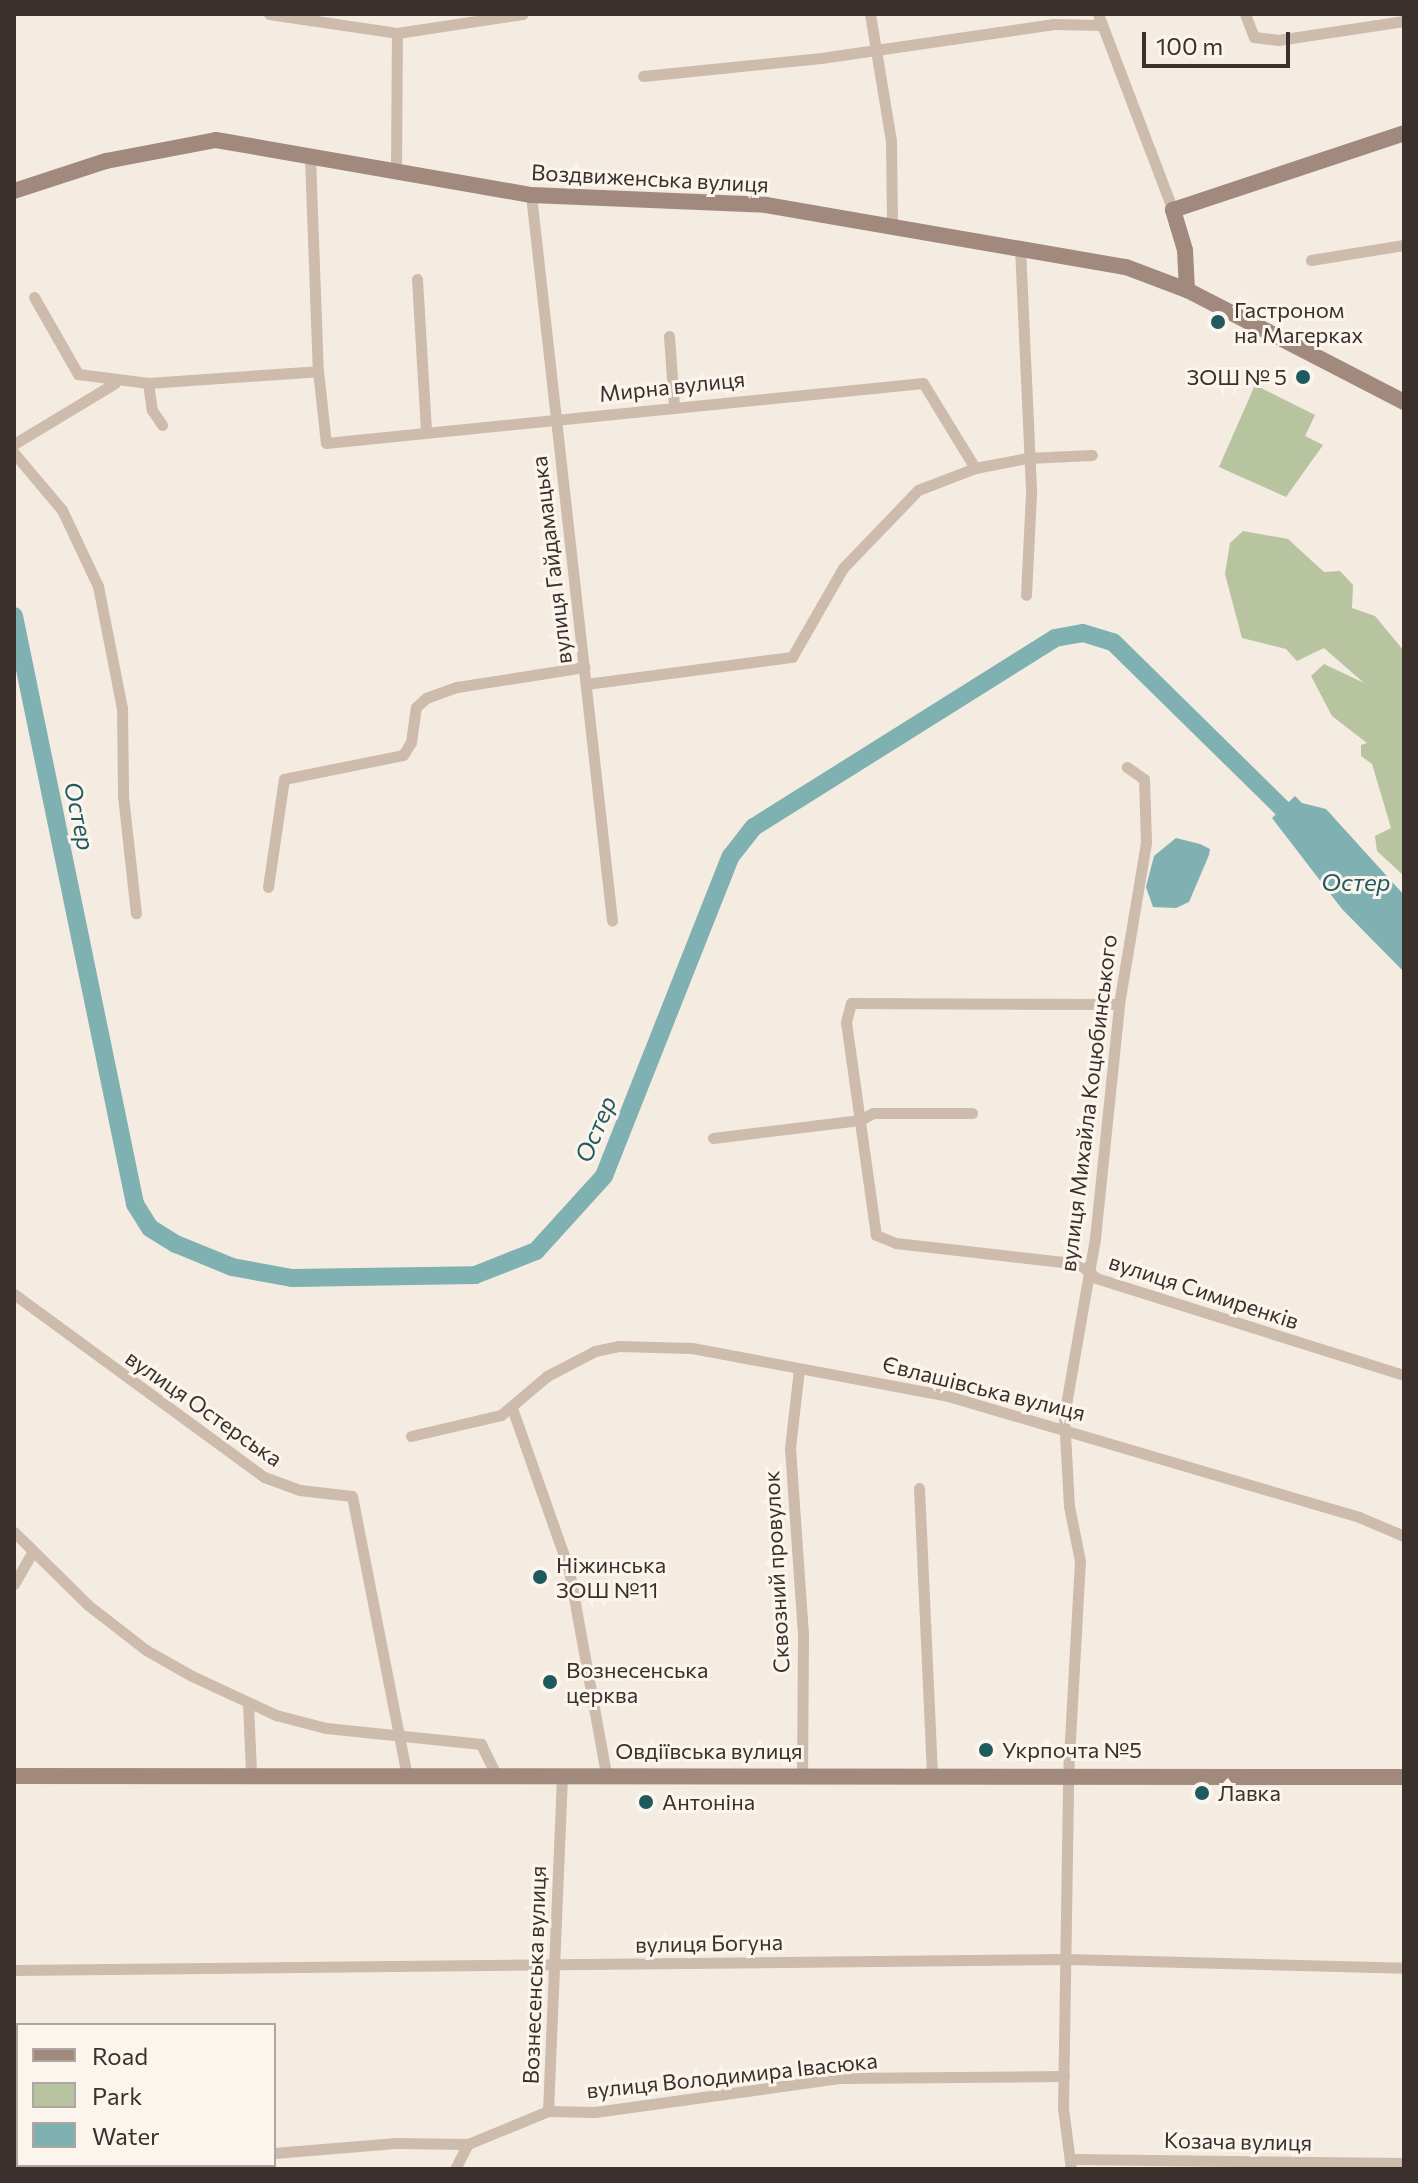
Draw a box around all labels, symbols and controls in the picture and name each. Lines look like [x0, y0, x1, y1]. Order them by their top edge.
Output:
scale bar [1146, 16, 1294, 66]
text: 100 m [1156, 31, 1223, 60]
street label: Воздвиженська вулиця [531, 159, 769, 197]
place label: Гастроном на Магерках [1234, 296, 1363, 348]
marker: Гастроном на Магерках [1209, 313, 1227, 331]
place label: ЗОШ № 5 [1187, 364, 1287, 390]
street label: Мирна вулиця [598, 365, 746, 407]
marker: ЗОШ № 5 [1294, 368, 1312, 386]
street label: вулиця Гайдамацька [525, 454, 577, 666]
water label: Остер [59, 779, 101, 853]
water label: Остер [1321, 868, 1391, 896]
street label: вулиця Михайла Коцюбинського [1054, 933, 1122, 1273]
water label: Остер [568, 1091, 622, 1167]
street label: вулиця Симиренків [1106, 1248, 1302, 1334]
street label: вулиця Остерська [121, 1344, 287, 1472]
street label: Євлашівська вулиця [880, 1350, 1088, 1426]
street label: Сквозний провулок [758, 1470, 794, 1674]
place label: Ніжинська ЗОШ №11 [556, 1551, 666, 1602]
marker: Ніжинська ЗОШ №11 [531, 1568, 549, 1586]
place label: Вознесенська церква [566, 1656, 708, 1708]
marker: Вознесенська церква [541, 1673, 559, 1691]
place label: Укрпочта №5 [1002, 1737, 1142, 1763]
street label: Овдіївська вулиця [615, 1738, 803, 1764]
marker: Укрпочта №5 [977, 1741, 995, 1759]
place label: Лавка [1218, 1780, 1281, 1806]
marker: Лавка [1193, 1784, 1211, 1802]
place label: Антоніна [662, 1789, 755, 1815]
marker: Антоніна [637, 1793, 655, 1811]
street label: Вознесенська вулиця [517, 1865, 551, 2085]
street label: вулиця Богуна [635, 1929, 783, 1957]
legend [16, 2023, 276, 2167]
text: Road [92, 2041, 148, 2070]
street label: вулиця Володимира Івасюка [585, 2047, 879, 2103]
text: Park [92, 2081, 142, 2110]
text: Water [92, 2121, 160, 2150]
street label: Козача вулиця [1164, 2127, 1312, 2155]

